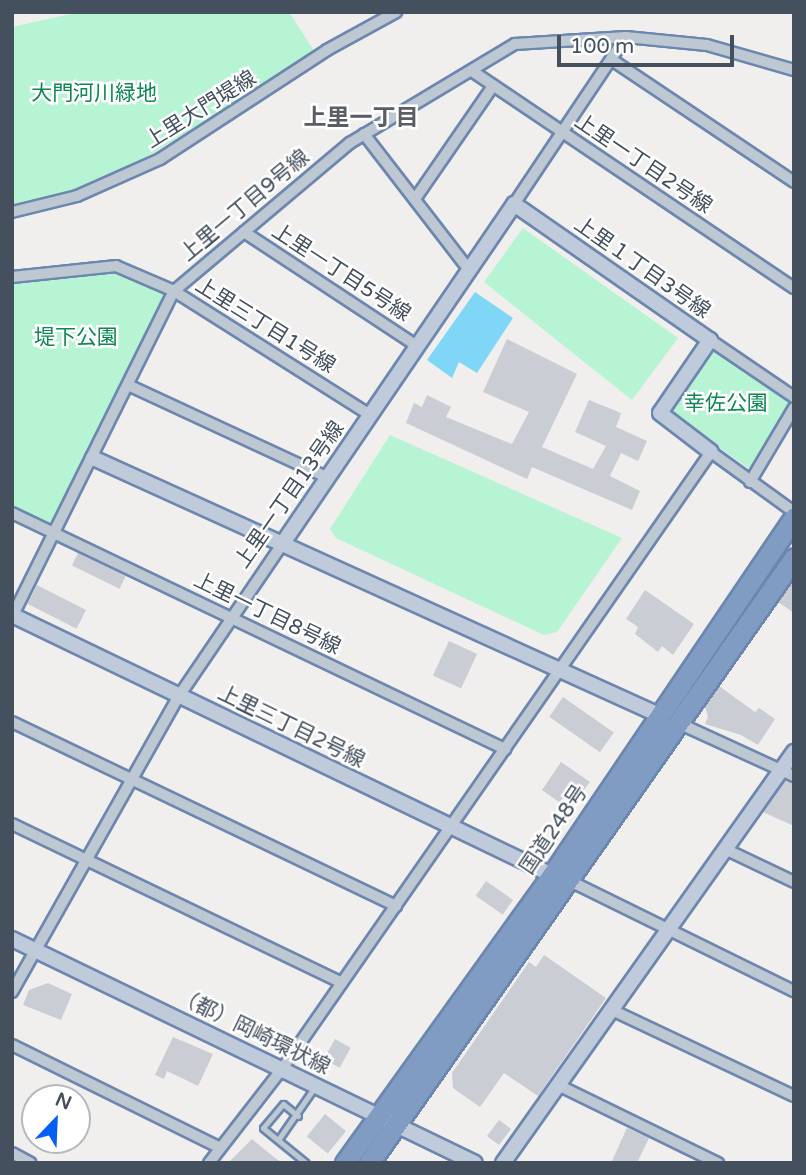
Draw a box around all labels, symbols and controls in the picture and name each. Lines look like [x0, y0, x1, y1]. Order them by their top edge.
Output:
scale bar [561, 21, 738, 65]
text: 100 m [570, 34, 634, 59]
street label: 上里大門堤線 [141, 66, 261, 154]
park label: 大門河川緑地 [31, 81, 157, 107]
district label: 上里一丁目 [304, 104, 418, 132]
street label: 上里一丁目2号線 [570, 109, 716, 219]
street label: 上里一丁目9号線 [176, 145, 314, 267]
street label: 上里１丁目3号線 [569, 212, 715, 324]
street label: 上里一丁目5号線 [267, 219, 415, 327]
street label: 上里三丁目1号線 [190, 273, 340, 379]
park label: 堤下公園 [34, 325, 118, 351]
park label: 幸佐公園 [684, 391, 768, 417]
street label: 上里一丁目13号線 [230, 417, 350, 573]
street label: 上里一丁目8号線 [189, 568, 345, 660]
street label: 上里三丁目2号線 [213, 681, 369, 773]
street label: 国道248号 [515, 780, 593, 880]
street label: （都）岡崎環状線 [172, 984, 334, 1080]
north arrow [21, 1084, 91, 1154]
text: N [52, 1088, 75, 1115]

